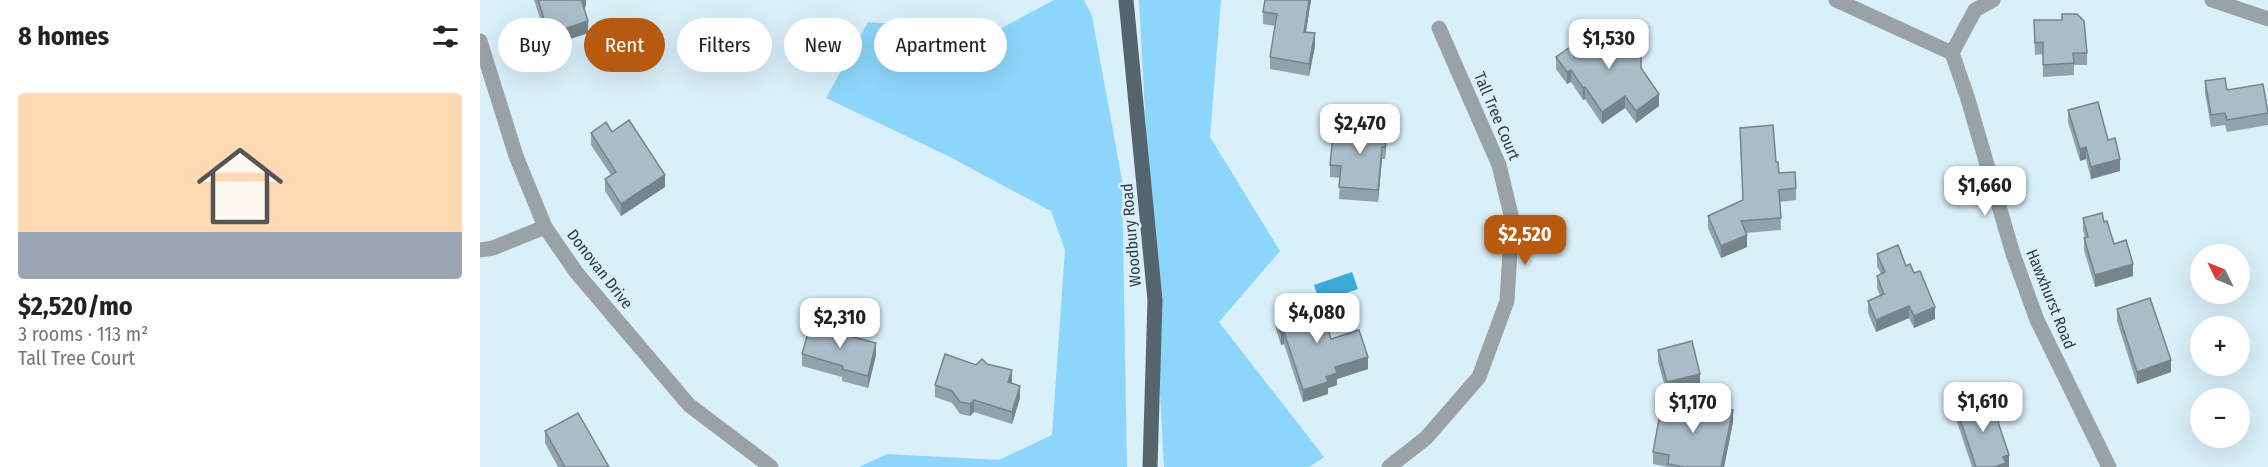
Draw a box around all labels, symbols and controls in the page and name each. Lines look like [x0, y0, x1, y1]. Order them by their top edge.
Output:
chip: Buy [498, 18, 572, 72]
chip: Rent [584, 18, 665, 72]
chip: Filters [677, 18, 772, 72]
chip: New [784, 18, 862, 72]
chip: Apartment [874, 18, 1007, 72]
pin: $1,530 [1560, 19, 1658, 70]
icon: filters [429, 20, 462, 53]
text: 8 homes [18, 21, 109, 52]
text: $1,530 [1583, 26, 1635, 50]
street label: Tall Tree Court [1470, 69, 1524, 163]
pin: $2,470 [1311, 104, 1409, 155]
text: $2,470 [1334, 111, 1386, 135]
icon: home [186, 132, 294, 240]
pin: $1,660 [1936, 166, 2034, 217]
text: $1,660 [1958, 173, 2012, 197]
street label: Woodbury Road [1117, 182, 1145, 288]
pin: $2,520 [1476, 215, 1574, 266]
text: $2,520 [1498, 222, 1552, 246]
street label: Donovan Drive [563, 226, 637, 312]
north arrow [2190, 244, 2250, 304]
map controls [2190, 244, 2250, 448]
street label: Hawxhurst Road [2022, 246, 2080, 352]
text: $2,520/mo [18, 291, 133, 322]
pin: $4,080 [1268, 293, 1366, 344]
pin: $2,310 [791, 298, 889, 349]
text: $4,080 [1289, 300, 1345, 324]
text: $2,310 [814, 305, 866, 329]
button: + [2190, 316, 2250, 376]
text: 3 rooms · 113 m² [18, 322, 148, 346]
text: Tall Tree Court [18, 346, 135, 370]
pin: $1,610 [1934, 382, 2032, 433]
pin: $1,170 [1644, 383, 1742, 434]
button: − [2190, 388, 2250, 448]
text: $1,610 [1958, 389, 2008, 413]
text: $1,170 [1669, 390, 1717, 414]

